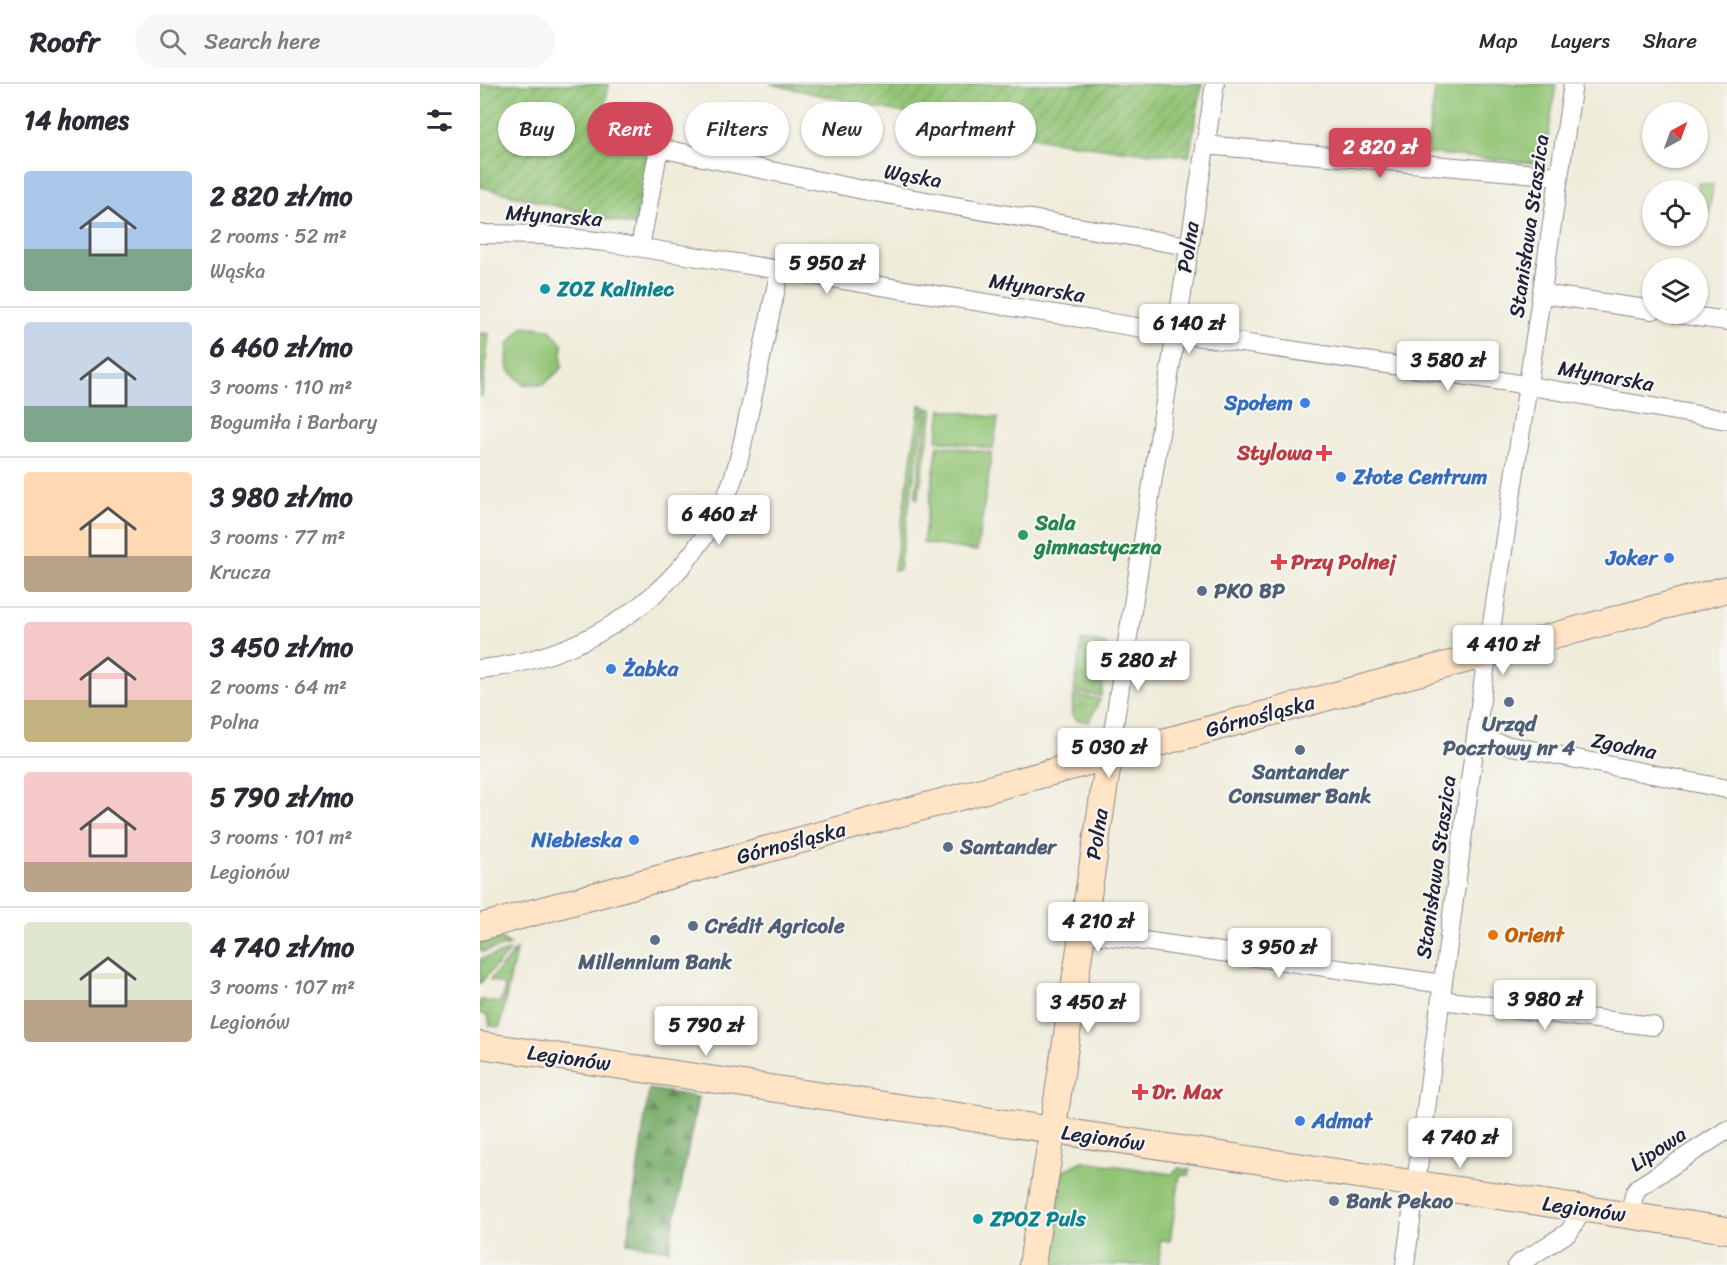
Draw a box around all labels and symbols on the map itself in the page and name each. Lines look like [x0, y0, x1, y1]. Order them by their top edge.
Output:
north arrow [1642, 102, 1708, 168]
pin: 2 820 zł [1318, 128, 1442, 179]
street label: Stanisława Staszica [1497, 131, 1561, 320]
street label: Wąska [881, 152, 945, 200]
street label: Młynarska [504, 194, 604, 238]
street label: Polna [1165, 218, 1211, 275]
pin: 5 950 zł [765, 244, 889, 295]
street label: Młynarska [986, 262, 1088, 314]
place label: ZOZ Kaliniec [556, 270, 675, 308]
marker: ZOZ Kaliniec [538, 282, 552, 296]
pin: 6 140 zł [1127, 304, 1251, 355]
pin: 3 580 zł [1386, 341, 1510, 392]
street label: Młynarska [1555, 349, 1657, 403]
place label: Społem [1223, 384, 1293, 422]
marker: Społem [1298, 396, 1312, 410]
place label: Stylowa [1236, 434, 1313, 472]
marker: Stylowa [1317, 446, 1331, 460]
place label: Złote Centrum [1352, 458, 1487, 496]
marker: Złote Centrum [1334, 470, 1348, 484]
pin: 6 460 zł [657, 495, 781, 546]
place label: Sala gimnastyczna [1033, 504, 1162, 566]
marker: Sala gimnastyczna [1016, 528, 1030, 542]
place label: Joker [1605, 539, 1659, 577]
place label: Przy Polnej [1291, 543, 1398, 581]
marker: Joker [1662, 551, 1676, 565]
marker: Przy Polnej [1272, 555, 1286, 569]
place label: PKO BP [1214, 572, 1285, 610]
marker: PKO BP [1195, 584, 1209, 598]
pin: 4 410 zł [1441, 625, 1565, 676]
pin: 5 280 zł [1076, 641, 1200, 692]
place label: Żabka [622, 650, 680, 688]
marker: Żabka [604, 662, 618, 676]
street label: Górnośląska [1201, 683, 1319, 749]
marker: Urząd Pocztowy nr 4 [1502, 695, 1516, 709]
place label: Urząd Pocztowy nr 4 [1443, 705, 1575, 767]
street label: Zgodna [1588, 721, 1660, 771]
pin: 5 030 zł [1047, 728, 1171, 779]
marker: Santander Consumer Bank [1293, 743, 1307, 757]
place label: Santander Consumer Bank [1228, 753, 1371, 815]
street label: Stanisława Staszica [1404, 772, 1468, 961]
street label: Polna [1074, 805, 1120, 862]
street label: Górnośląska [732, 810, 850, 876]
place label: Niebieska [530, 821, 623, 859]
place label: Santander [959, 828, 1058, 866]
marker: Niebieska [627, 833, 641, 847]
marker: Santander [941, 840, 955, 854]
pin: 4 210 zł [1036, 902, 1160, 953]
place label: Crédit Agricole [704, 907, 845, 945]
place label: Orient [1505, 916, 1565, 954]
marker: Crédit Agricole [686, 919, 700, 933]
pin: 3 950 zł [1217, 928, 1341, 979]
marker: Orient [1486, 928, 1500, 942]
marker: Millennium Bank [648, 933, 662, 947]
place label: Millennium Bank [577, 943, 733, 981]
pin: 3 980 zł [1483, 980, 1607, 1031]
pin: 3 450 zł [1026, 983, 1150, 1034]
pin: 5 790 zł [644, 1006, 768, 1057]
street label: Legionów [525, 1033, 614, 1083]
place label: Dr. Max [1152, 1073, 1224, 1111]
marker: Dr. Max [1133, 1085, 1147, 1099]
place label: Admat [1311, 1102, 1374, 1140]
street label: Legionów [1059, 1113, 1148, 1163]
marker: Admat [1293, 1114, 1307, 1128]
street label: Lipowa [1622, 1116, 1695, 1182]
pin: 4 740 zł [1398, 1118, 1522, 1169]
place label: Bank Pekao [1346, 1182, 1454, 1220]
street label: Legionów [1540, 1184, 1629, 1234]
marker: Bank Pekao [1327, 1194, 1341, 1208]
place label: ZPOZ Puls [989, 1200, 1086, 1238]
marker: ZPOZ Puls [971, 1212, 985, 1226]

